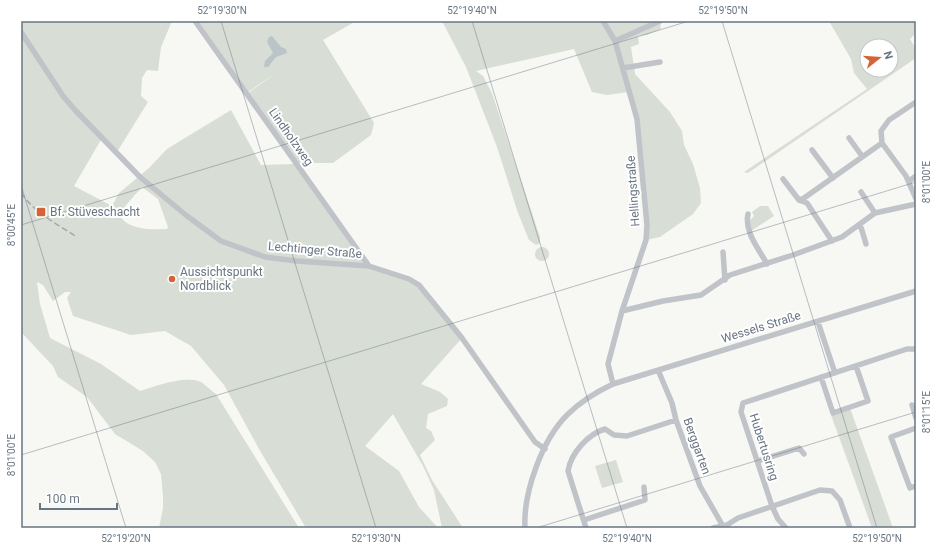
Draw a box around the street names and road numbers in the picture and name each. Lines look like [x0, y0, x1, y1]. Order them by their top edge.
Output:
street label: Lindholzweg [266, 105, 316, 169]
street label: Hellingstraße [624, 155, 642, 227]
street label: Lechtinger Straße [267, 239, 363, 261]
street label: Wessels Straße [719, 308, 803, 346]
street label: Hubertusring [747, 412, 781, 482]
street label: Berggarten [680, 416, 714, 476]

